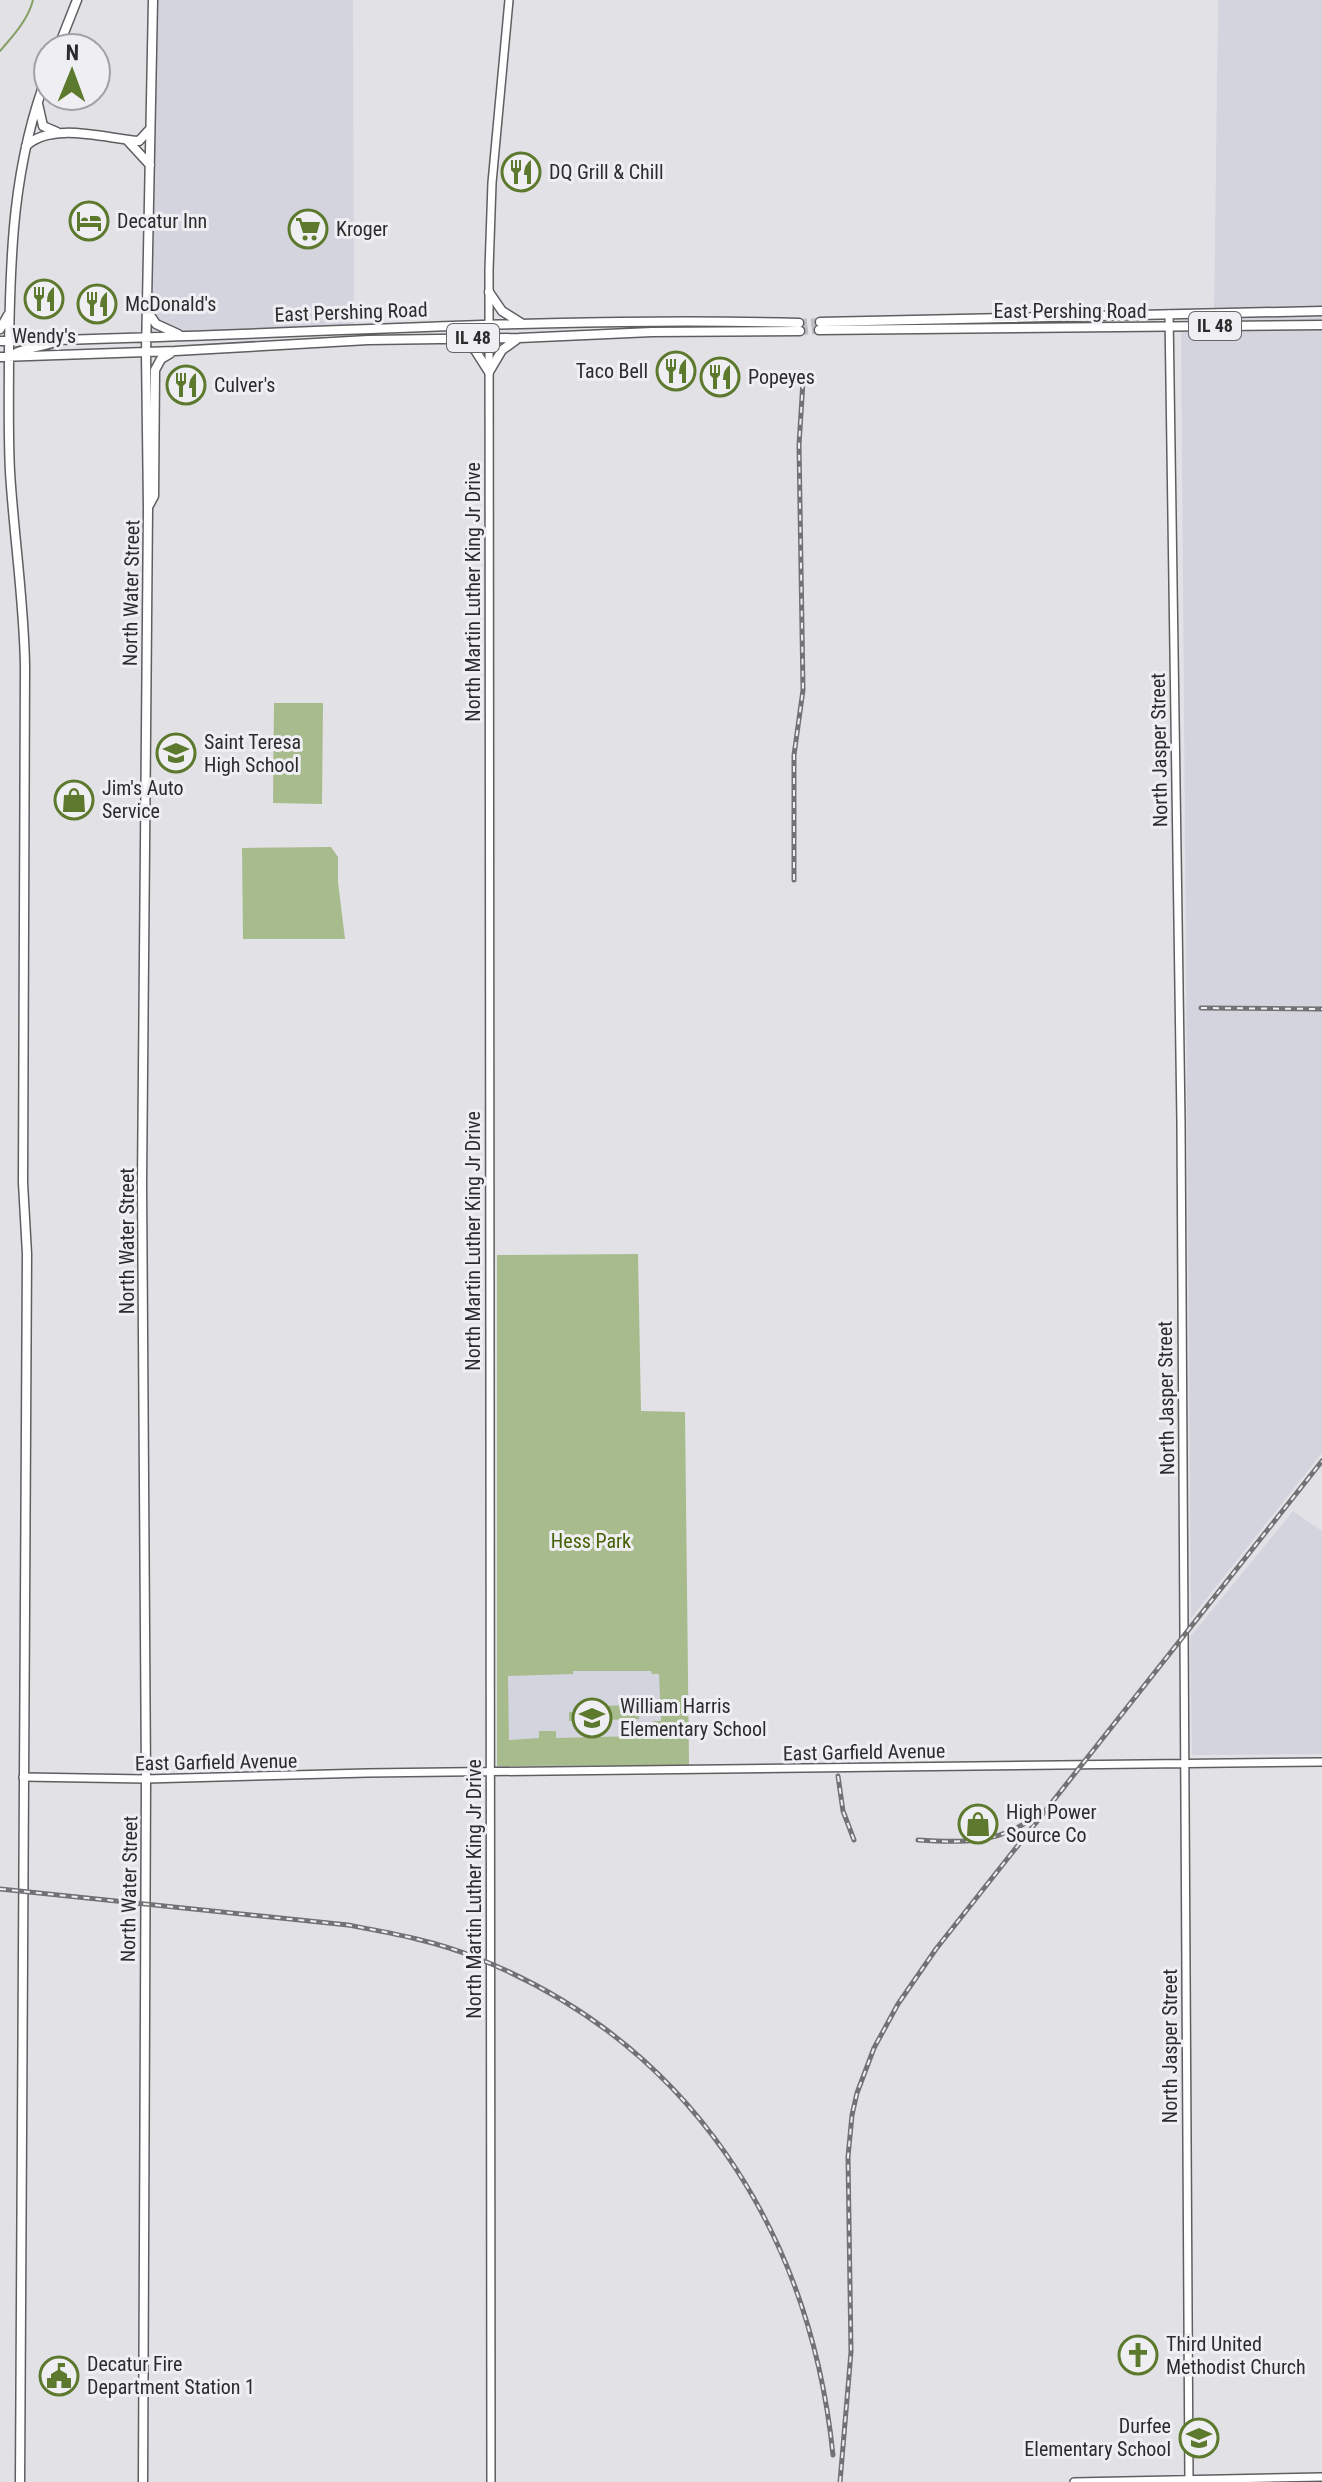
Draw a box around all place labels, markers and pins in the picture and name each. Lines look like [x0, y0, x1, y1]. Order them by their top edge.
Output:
restaurant icon: DQ Grill & Chill [500, 151, 542, 193]
place label: DQ Grill & Chill [549, 160, 664, 184]
hotel icon: Decatur Inn [68, 200, 110, 242]
supermarket icon: Kroger [287, 208, 329, 250]
place label: Decatur Inn [117, 209, 207, 233]
place label: Kroger [336, 217, 388, 241]
restaurant icon: Wendy's [23, 278, 65, 320]
restaurant icon: McDonald's [76, 283, 118, 325]
place label: McDonald's [125, 292, 216, 316]
place label: Wendy's [12, 324, 76, 348]
restaurant icon: Taco Bell [655, 350, 697, 392]
restaurant icon: Popeyes [699, 356, 741, 398]
place label: Taco Bell [576, 359, 648, 383]
restaurant icon: Culver's [165, 364, 207, 406]
place label: Popeyes [748, 365, 815, 389]
place label: Culver's [214, 373, 275, 397]
place label: Saint Teresa High School [204, 730, 301, 777]
school or university icon: Saint Teresa High School [155, 732, 197, 774]
place label: Jim's Auto Service [102, 776, 184, 823]
shop icon: Jim's Auto Service [53, 779, 95, 821]
place label: William Harris Elementary School [620, 1694, 767, 1741]
school or university icon: William Harris Elementary School [571, 1697, 613, 1739]
place label: High Power Source Co [1006, 1800, 1097, 1847]
shop icon: High Power Source Co [957, 1803, 999, 1845]
place label: Third United Methodist Church [1166, 2332, 1306, 2379]
church icon: Third United Methodist Church [1117, 2334, 1159, 2376]
place label: Decatur Fire Department Station 1 [87, 2352, 255, 2399]
public building icon: Decatur Fire Department Station 1 [38, 2355, 80, 2397]
place label: Durfee Elementary School [1024, 2414, 1171, 2461]
school or university icon: Durfee Elementary School [1178, 2417, 1220, 2459]

